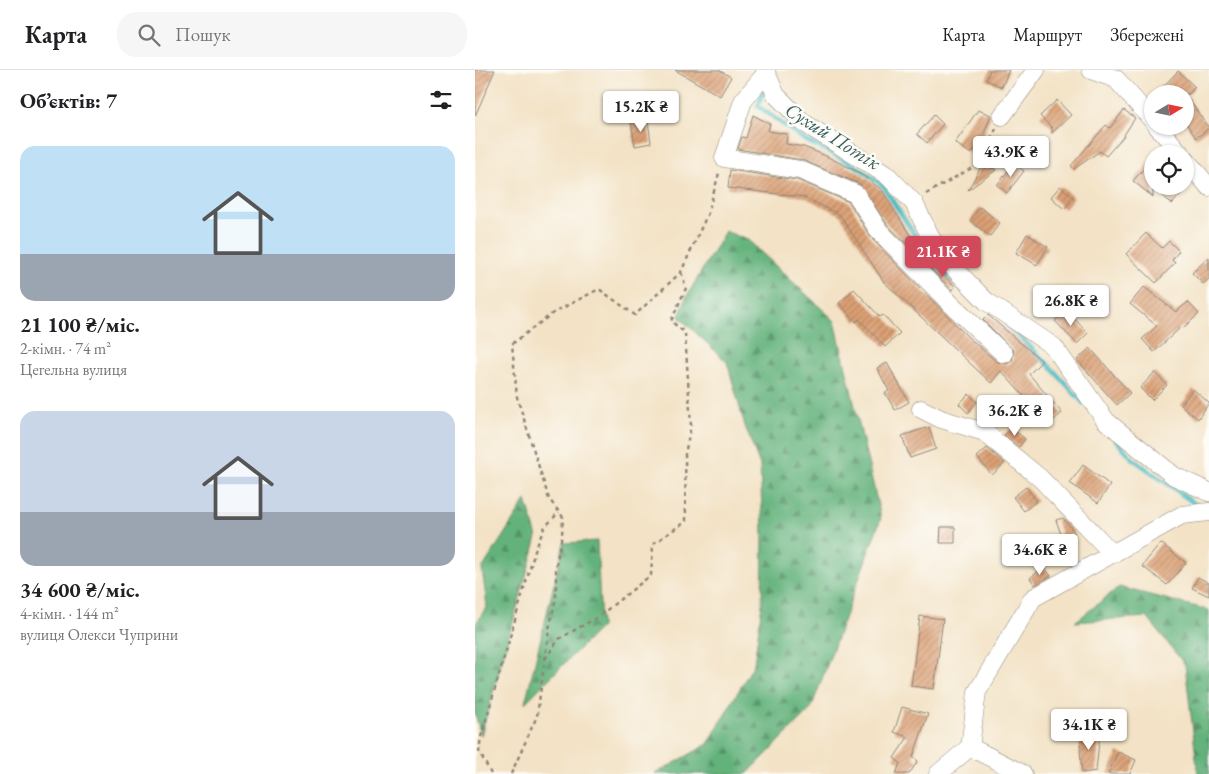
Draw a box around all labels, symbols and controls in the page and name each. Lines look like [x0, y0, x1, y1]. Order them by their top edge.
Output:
search box [117, 12, 467, 57]
text: Карта [25, 19, 87, 50]
icon: search [135, 21, 163, 49]
text: Пошук [175, 22, 231, 47]
text: Карта [942, 23, 985, 46]
text: Маршрут [1013, 23, 1082, 46]
text: Збережені [1110, 23, 1184, 46]
north arrow [1144, 85, 1194, 135]
map controls [1144, 85, 1194, 195]
icon: filters [427, 86, 455, 114]
text: Об’єктів: 7 [20, 87, 117, 114]
pin: 15.2K ₴ [595, 90, 687, 133]
text: 15.2K ₴ [614, 96, 668, 117]
water label: Сухий Потік [780, 96, 886, 176]
pin: 43.9K ₴ [965, 136, 1057, 178]
text: 43.9K ₴ [984, 141, 1038, 162]
button: locate [1144, 145, 1194, 195]
icon: home [193, 178, 283, 268]
pin: 21.1K ₴ [897, 236, 989, 278]
text: 21.1K ₴ [916, 241, 970, 262]
pin: 26.8K ₴ [1025, 284, 1117, 327]
text: 26.8K ₴ [1044, 290, 1098, 311]
text: 21 100 ₴/міс. [20, 311, 140, 338]
text: 2-кімн. · 74 m² [20, 338, 111, 359]
text: Цегельна вулиця [20, 359, 127, 380]
pin: 36.2K ₴ [969, 394, 1061, 437]
text: 36.2K ₴ [988, 400, 1042, 421]
icon: home [193, 443, 283, 533]
pin: 34.6K ₴ [994, 534, 1086, 576]
text: 34.6K ₴ [1013, 539, 1067, 560]
text: 34 600 ₴/міс. [20, 576, 140, 603]
text: 4-кімн. · 144 m² [20, 603, 119, 624]
text: вулиця Олекси Чуприни [20, 624, 178, 645]
pin: 34.1K ₴ [1043, 708, 1135, 751]
text: 34.1K ₴ [1062, 714, 1116, 735]

